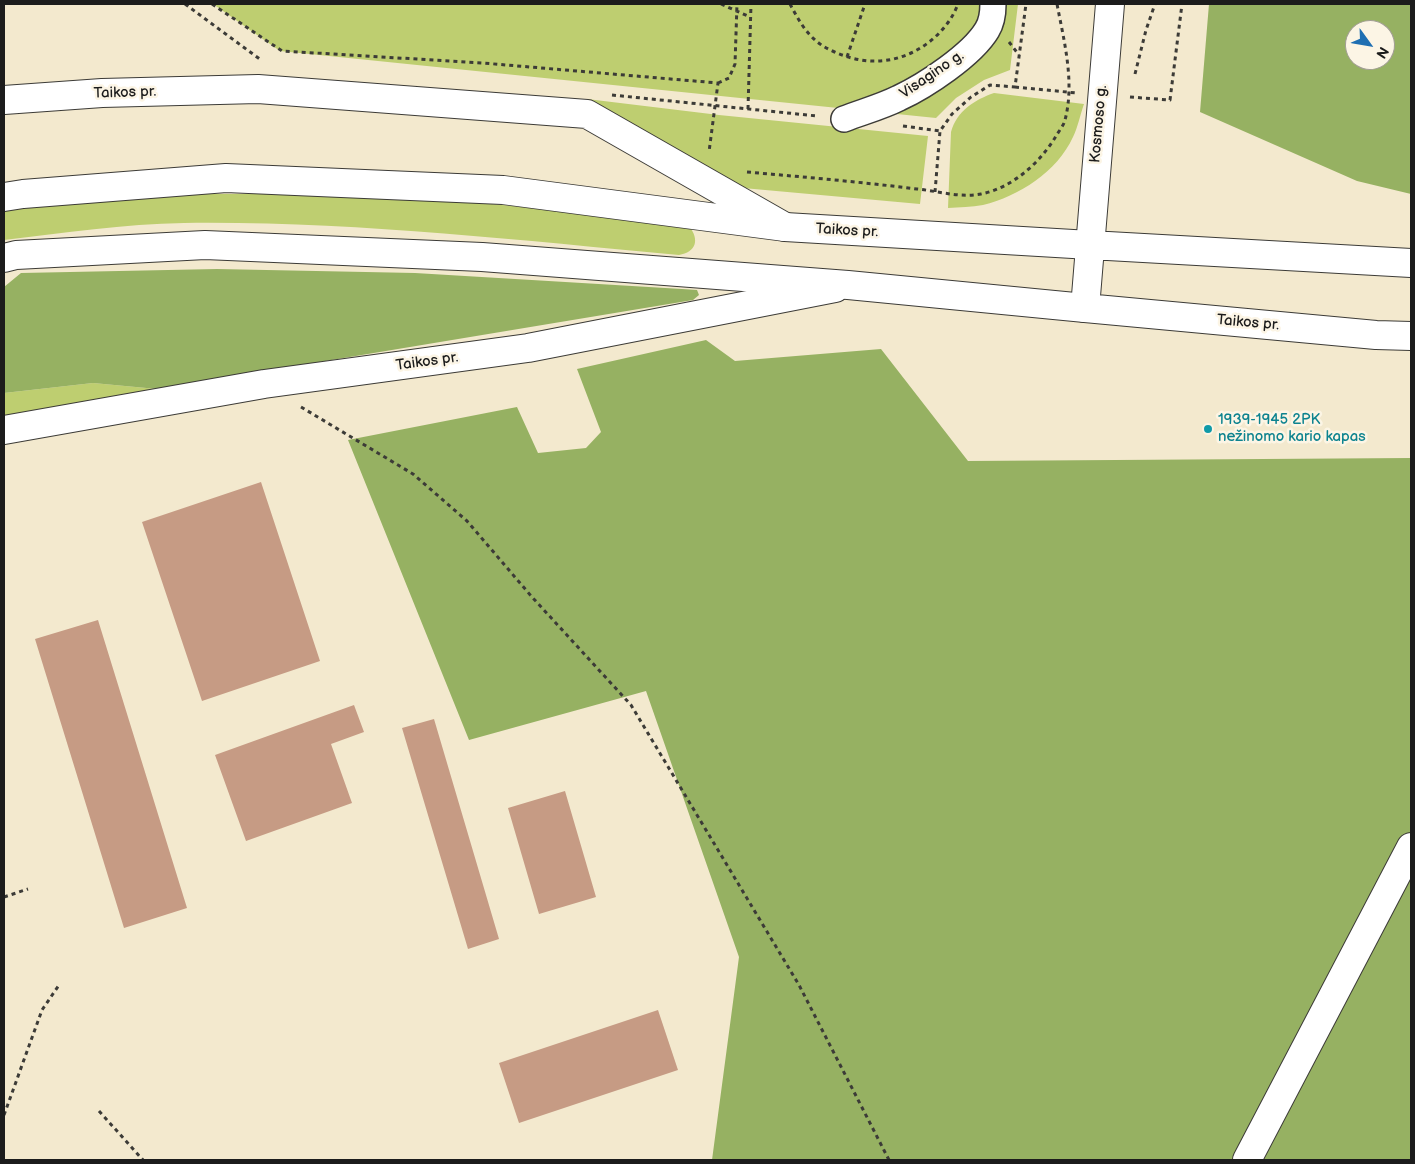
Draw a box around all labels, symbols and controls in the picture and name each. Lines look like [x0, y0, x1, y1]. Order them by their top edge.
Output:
north arrow [1345, 20, 1395, 70]
text: N [1372, 44, 1392, 62]
street label: Visagino g. [897, 47, 967, 103]
street label: Taikos pr. [93, 83, 157, 103]
street label: Kosmoso g. [1087, 84, 1111, 164]
street label: Taikos pr. [815, 220, 879, 242]
street label: Taikos pr. [1216, 311, 1280, 335]
street label: Taikos pr. [395, 349, 459, 375]
place label: 1939-1945 2PK nežinomo kario kapas [1218, 411, 1366, 446]
marker: 1939-1945 2PK nežinomo kario kapas [1202, 423, 1214, 435]

